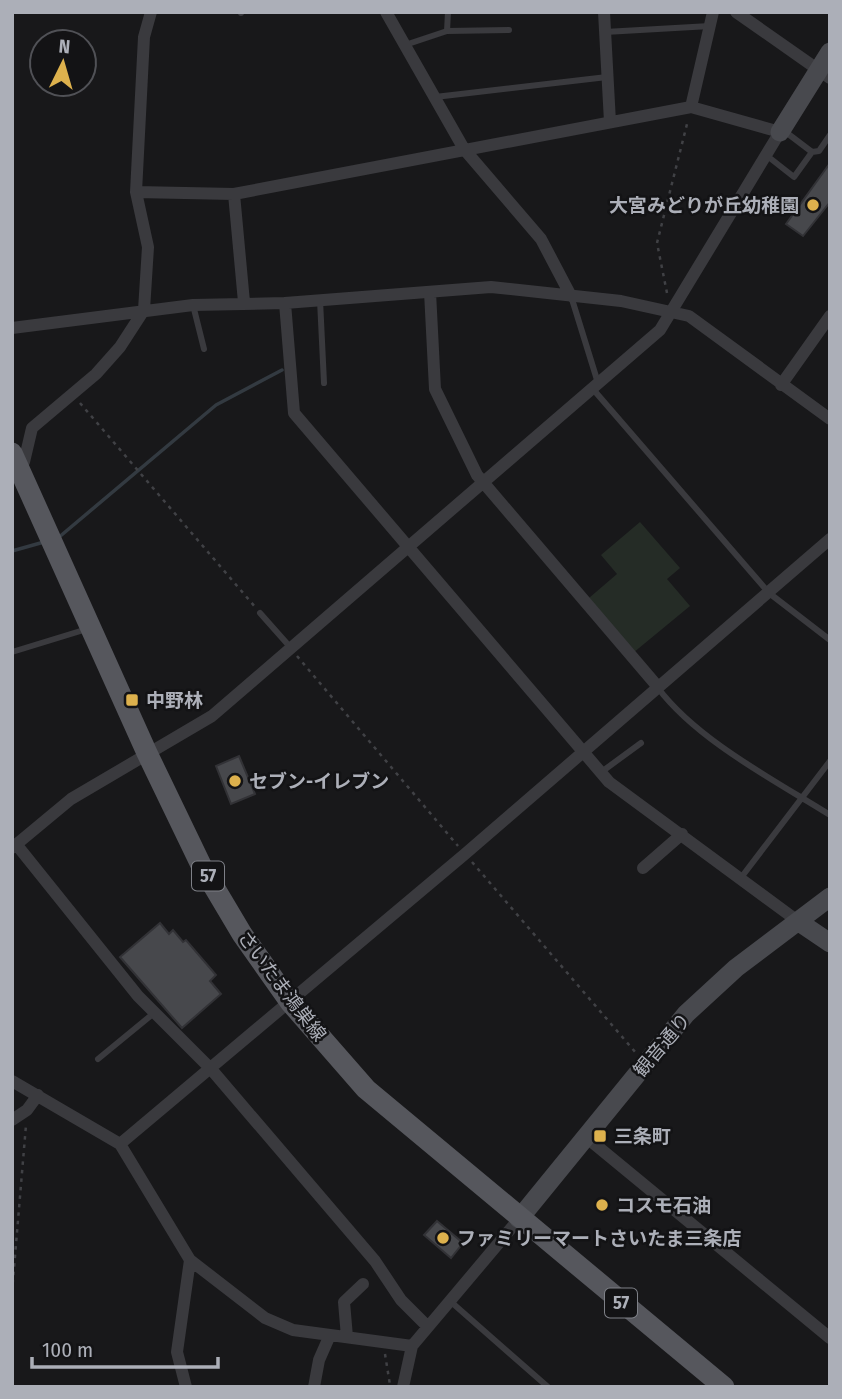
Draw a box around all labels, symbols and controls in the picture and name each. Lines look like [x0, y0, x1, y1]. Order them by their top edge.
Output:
north arrow [28, 28, 98, 98]
text: N [58, 35, 71, 59]
place label: 大宮みどりが丘幼稚園 [609, 194, 799, 217]
marker: 大宮みどりが丘幼稚園 [805, 197, 821, 213]
place label: 中野林 [146, 689, 203, 712]
marker: 中野林 [124, 692, 140, 708]
place label: セブン-イレブン [249, 770, 389, 793]
marker: セブン-イレブン [227, 773, 243, 789]
road number: 57 [192, 862, 224, 890]
street label: さいたま鴻巣線 [233, 926, 331, 1046]
street label: 観音通り [629, 1008, 695, 1082]
place label: 三条町 [614, 1125, 671, 1148]
marker: 三条町 [592, 1128, 608, 1144]
place label: コスモ石油 [616, 1194, 711, 1217]
marker: コスモ石油 [594, 1197, 610, 1213]
place label: ファミリーマートさいたま三条店 [457, 1227, 741, 1250]
marker: ファミリーマートさいたま三条店 [435, 1230, 451, 1246]
road number: 57 [605, 1288, 637, 1318]
scale bar [32, 1326, 217, 1370]
text: 100 m [42, 1337, 93, 1363]

